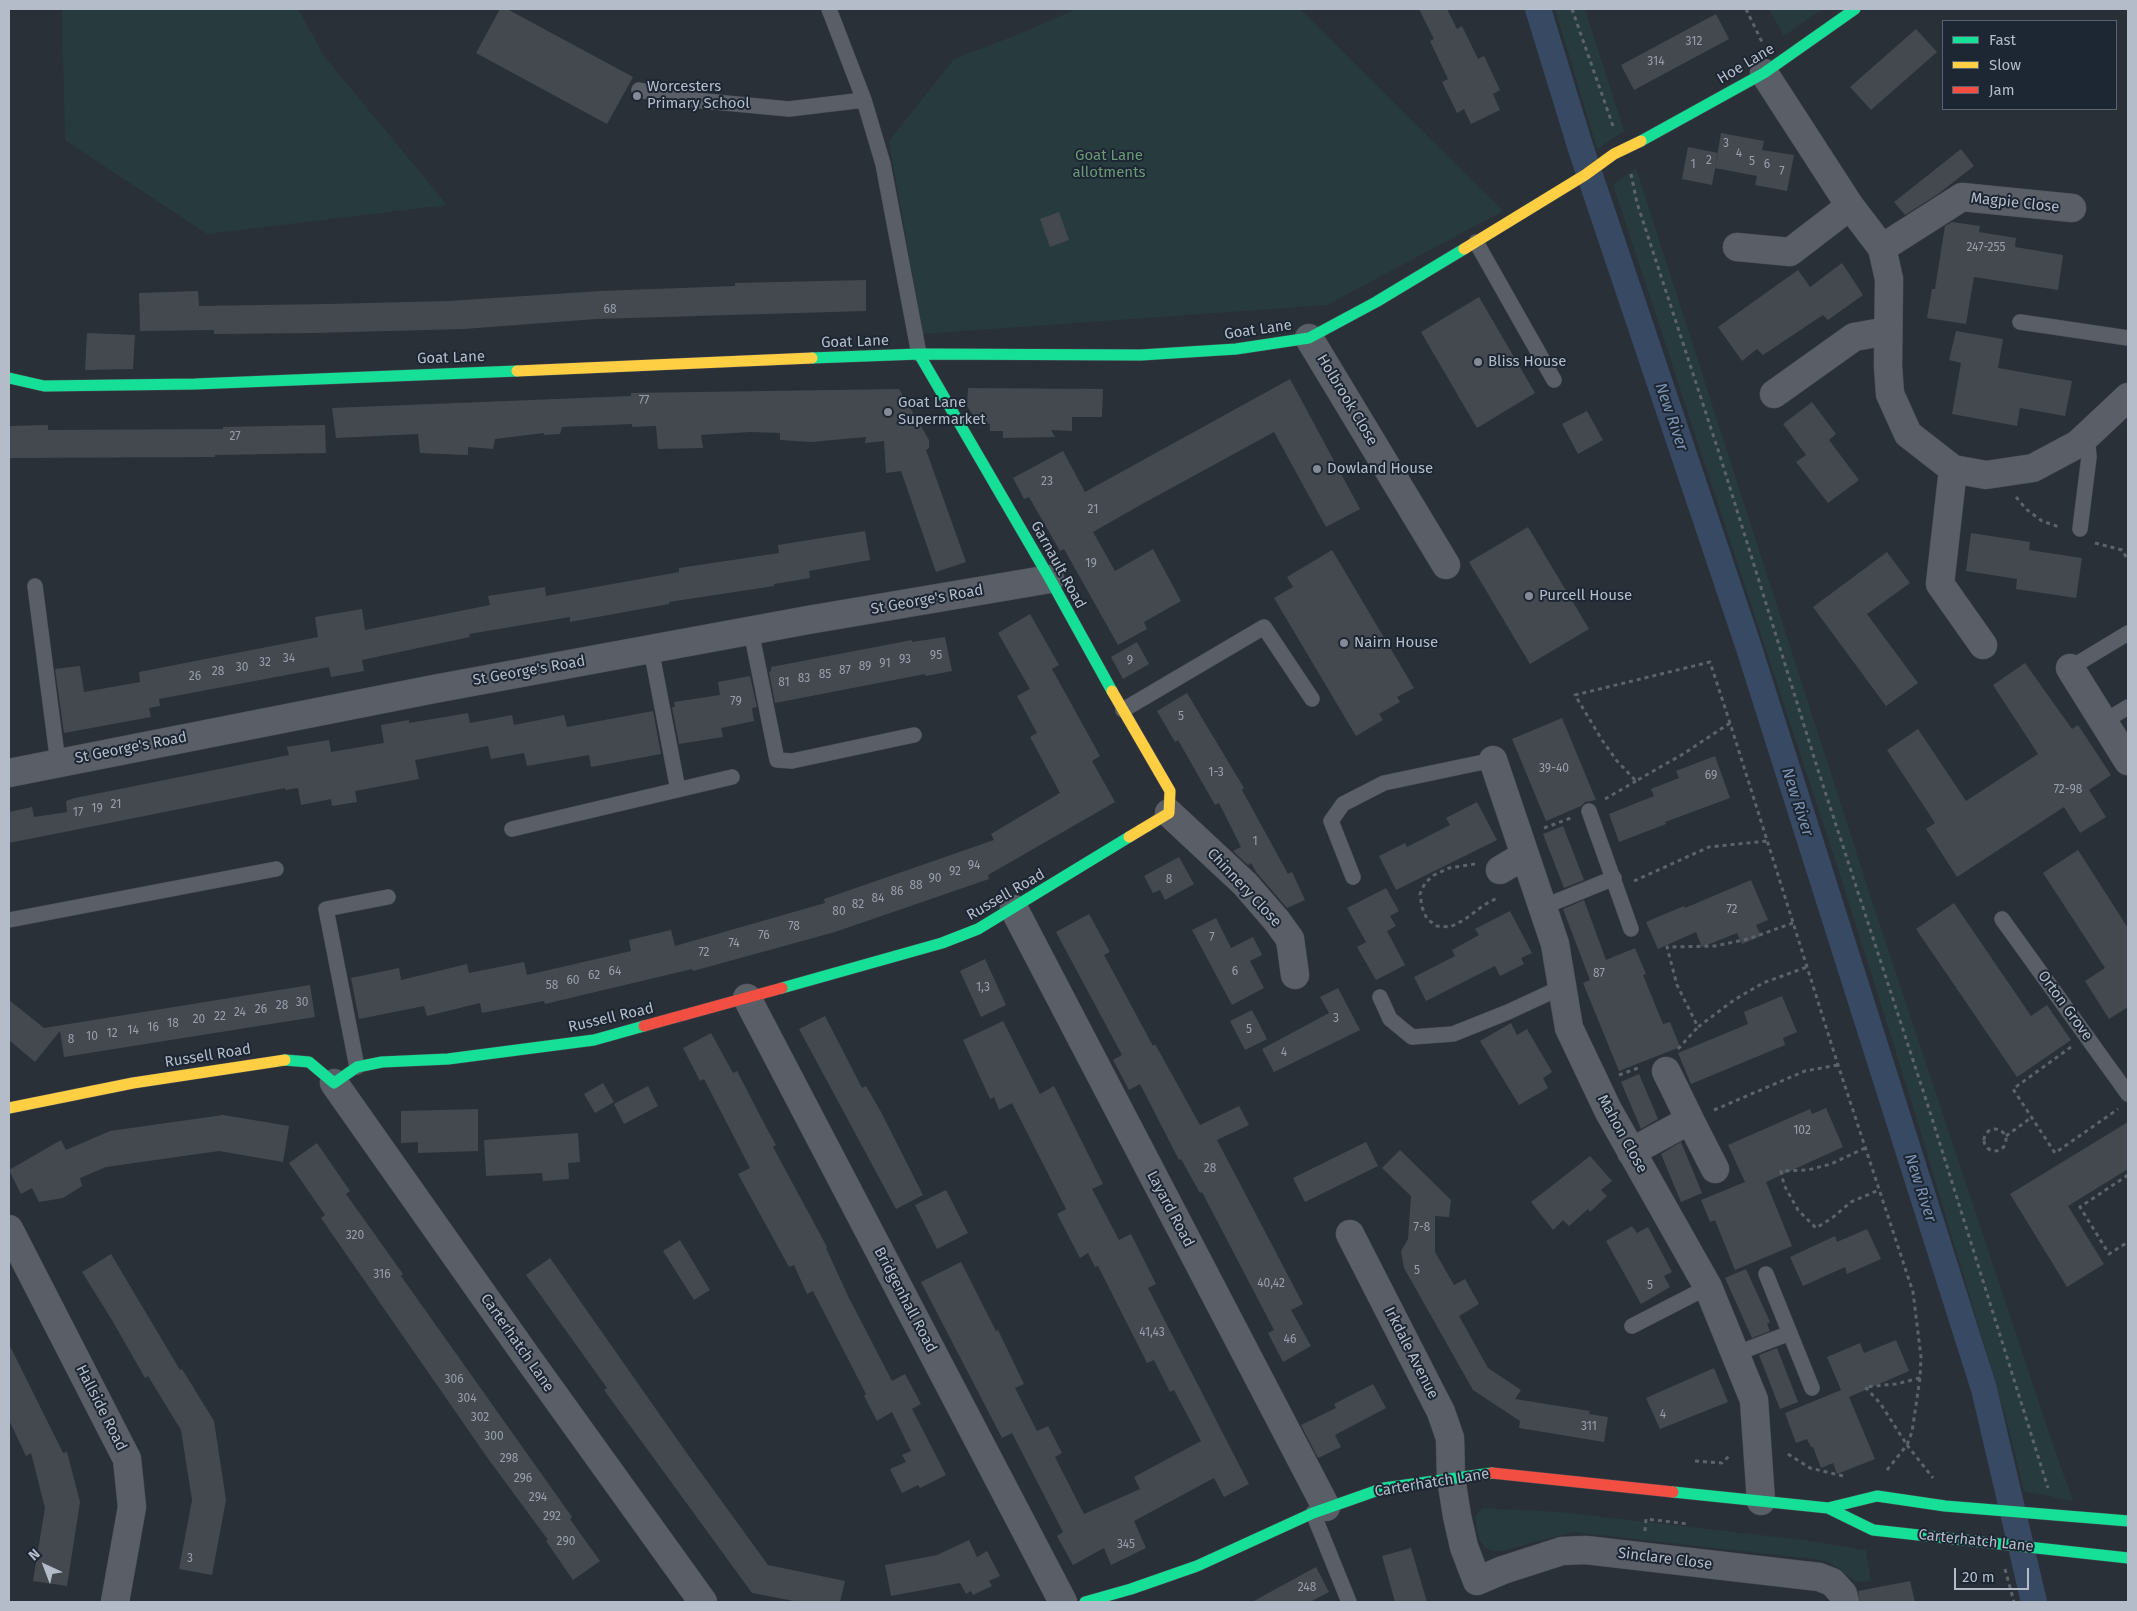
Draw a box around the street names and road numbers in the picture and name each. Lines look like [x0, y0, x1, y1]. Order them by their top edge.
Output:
street label: Hoe Lane [1714, 40, 1778, 88]
street label: Magpie Close [1970, 189, 2060, 217]
street label: Goat Lane [1223, 316, 1293, 344]
street label: Goat Lane [821, 332, 889, 352]
street label: Goat Lane [417, 348, 485, 368]
street label: Holbrook Close [1313, 351, 1381, 449]
street label: Garnault Road [1027, 518, 1089, 612]
street label: St George's Road [869, 581, 985, 619]
street label: St George's Road [471, 652, 587, 690]
street label: St George's Road [73, 728, 189, 768]
street label: Chinnery Close [1203, 845, 1285, 931]
street label: Russell Road [964, 865, 1048, 925]
street label: Orton Grove [2034, 968, 2096, 1044]
street label: Russell Road [566, 999, 656, 1037]
street label: Russell Road [164, 1040, 252, 1072]
street label: Mahon Close [1593, 1092, 1651, 1176]
street label: Layard Road [1142, 1168, 1198, 1250]
street label: Bridgenhall Road [870, 1244, 940, 1356]
street label: Carterhatch Lane [476, 1290, 558, 1396]
street label: Irkdale Avenue [1380, 1304, 1442, 1402]
street label: Hallside Road [72, 1362, 130, 1454]
street label: Carterhatch Lane [1373, 1465, 1491, 1501]
street label: Carterhatch Lane [1917, 1526, 2035, 1556]
street label: Sinclare Close [1617, 1544, 1713, 1574]

